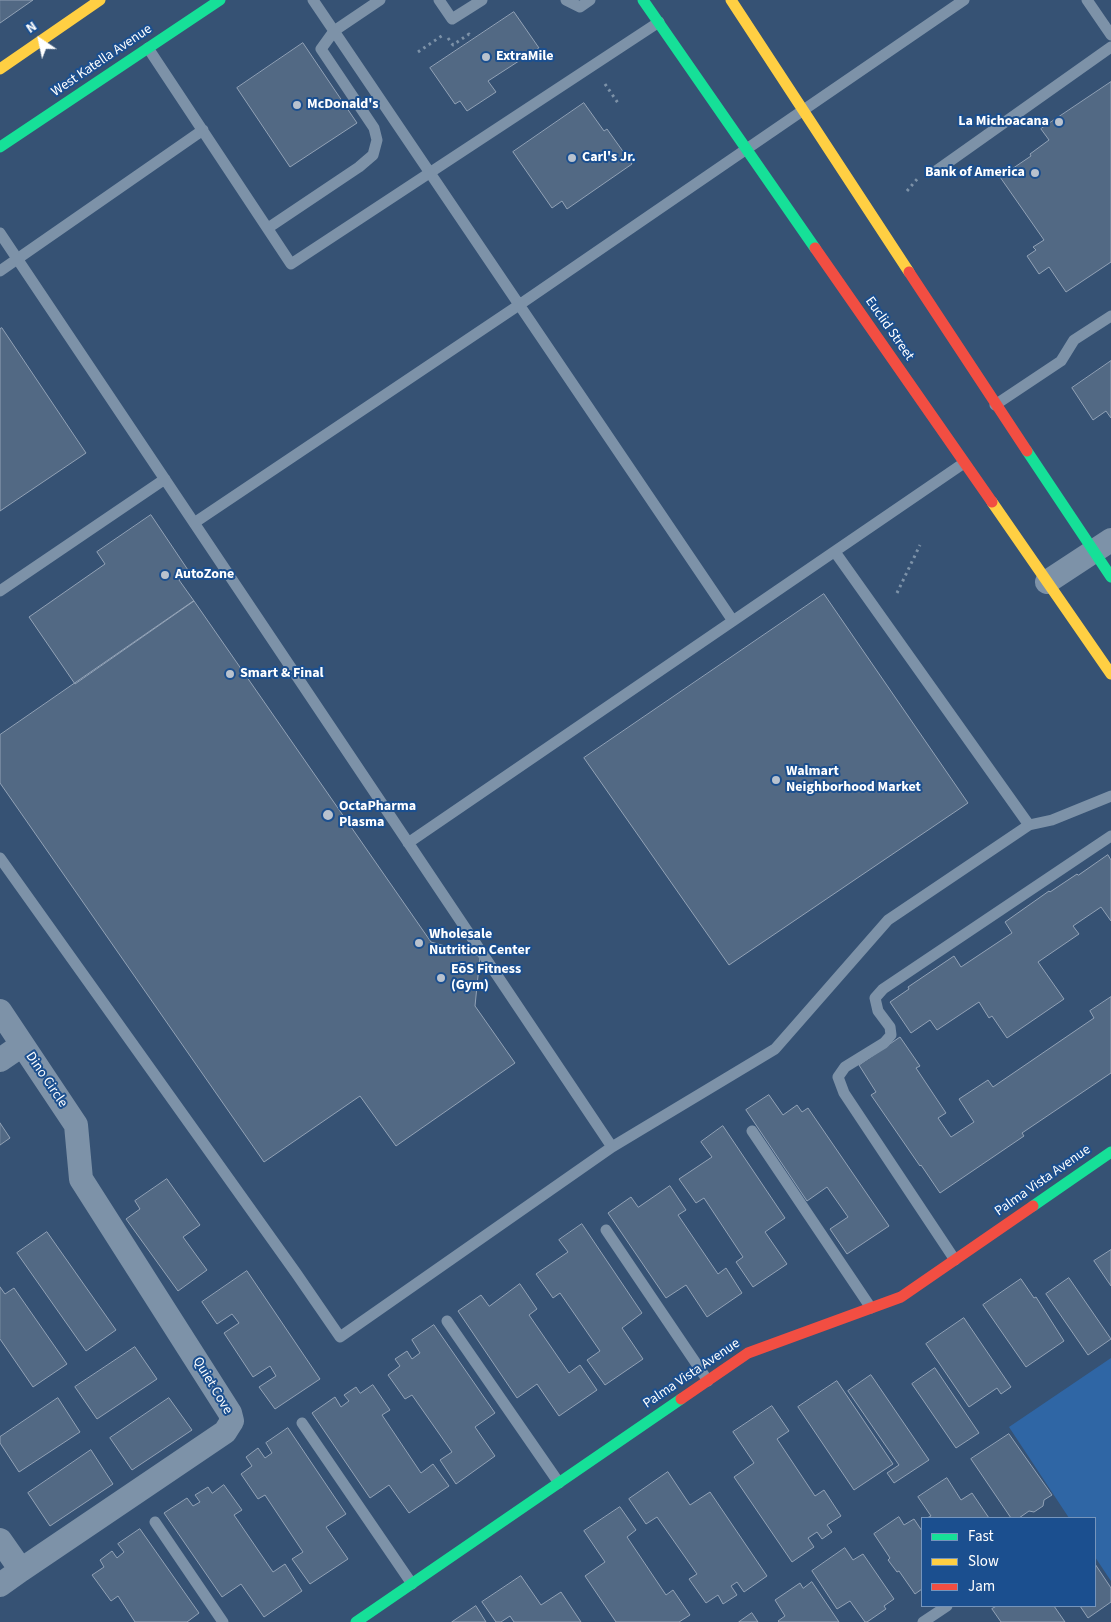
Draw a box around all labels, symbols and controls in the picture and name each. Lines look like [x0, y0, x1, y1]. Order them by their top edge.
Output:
north arrow [15, 15, 65, 65]
text: N [22, 17, 41, 38]
street label: West Katella Avenue [49, 21, 155, 101]
place label: ExtraMile [496, 49, 554, 65]
marker: ExtraMile [480, 51, 492, 63]
place label: McDonald's [307, 97, 378, 113]
marker: McDonald's [291, 99, 303, 111]
place label: La Michoacana [958, 114, 1049, 130]
marker: La Michoacana [1053, 116, 1065, 128]
place label: Carl's Jr. [582, 150, 636, 166]
marker: Carl's Jr. [566, 152, 578, 164]
place label: Bank of America [925, 165, 1025, 181]
marker: Bank of America [1029, 167, 1041, 179]
street label: Euclid Street [861, 294, 917, 364]
place label: AutoZone [175, 567, 234, 583]
marker: AutoZone [159, 569, 171, 581]
place label: Smart & Final [240, 666, 324, 682]
marker: Smart & Final [224, 668, 236, 680]
place label: Walmart Neighborhood Market [786, 764, 921, 796]
marker: Walmart Neighborhood Market [770, 774, 782, 786]
place label: OctaPharma Plasma [339, 799, 416, 832]
marker: OctaPharma Plasma [321, 808, 335, 822]
place label: Wholesale Nutrition Center [429, 927, 530, 960]
marker: Wholesale Nutrition Center [413, 937, 425, 949]
place label: EōS Fitness (Gym) [451, 962, 521, 994]
marker: EōS Fitness (Gym) [435, 972, 447, 984]
street label: Dino Circle [21, 1049, 71, 1111]
street label: Palma Vista Avenue [992, 1142, 1094, 1220]
street label: Palma Vista Avenue [640, 1335, 744, 1413]
street label: Quiet Cove [188, 1354, 236, 1418]
legend [921, 1517, 1096, 1607]
text: Fast [968, 1526, 994, 1547]
text: Slow [968, 1551, 999, 1572]
text: Jam [968, 1576, 995, 1597]

